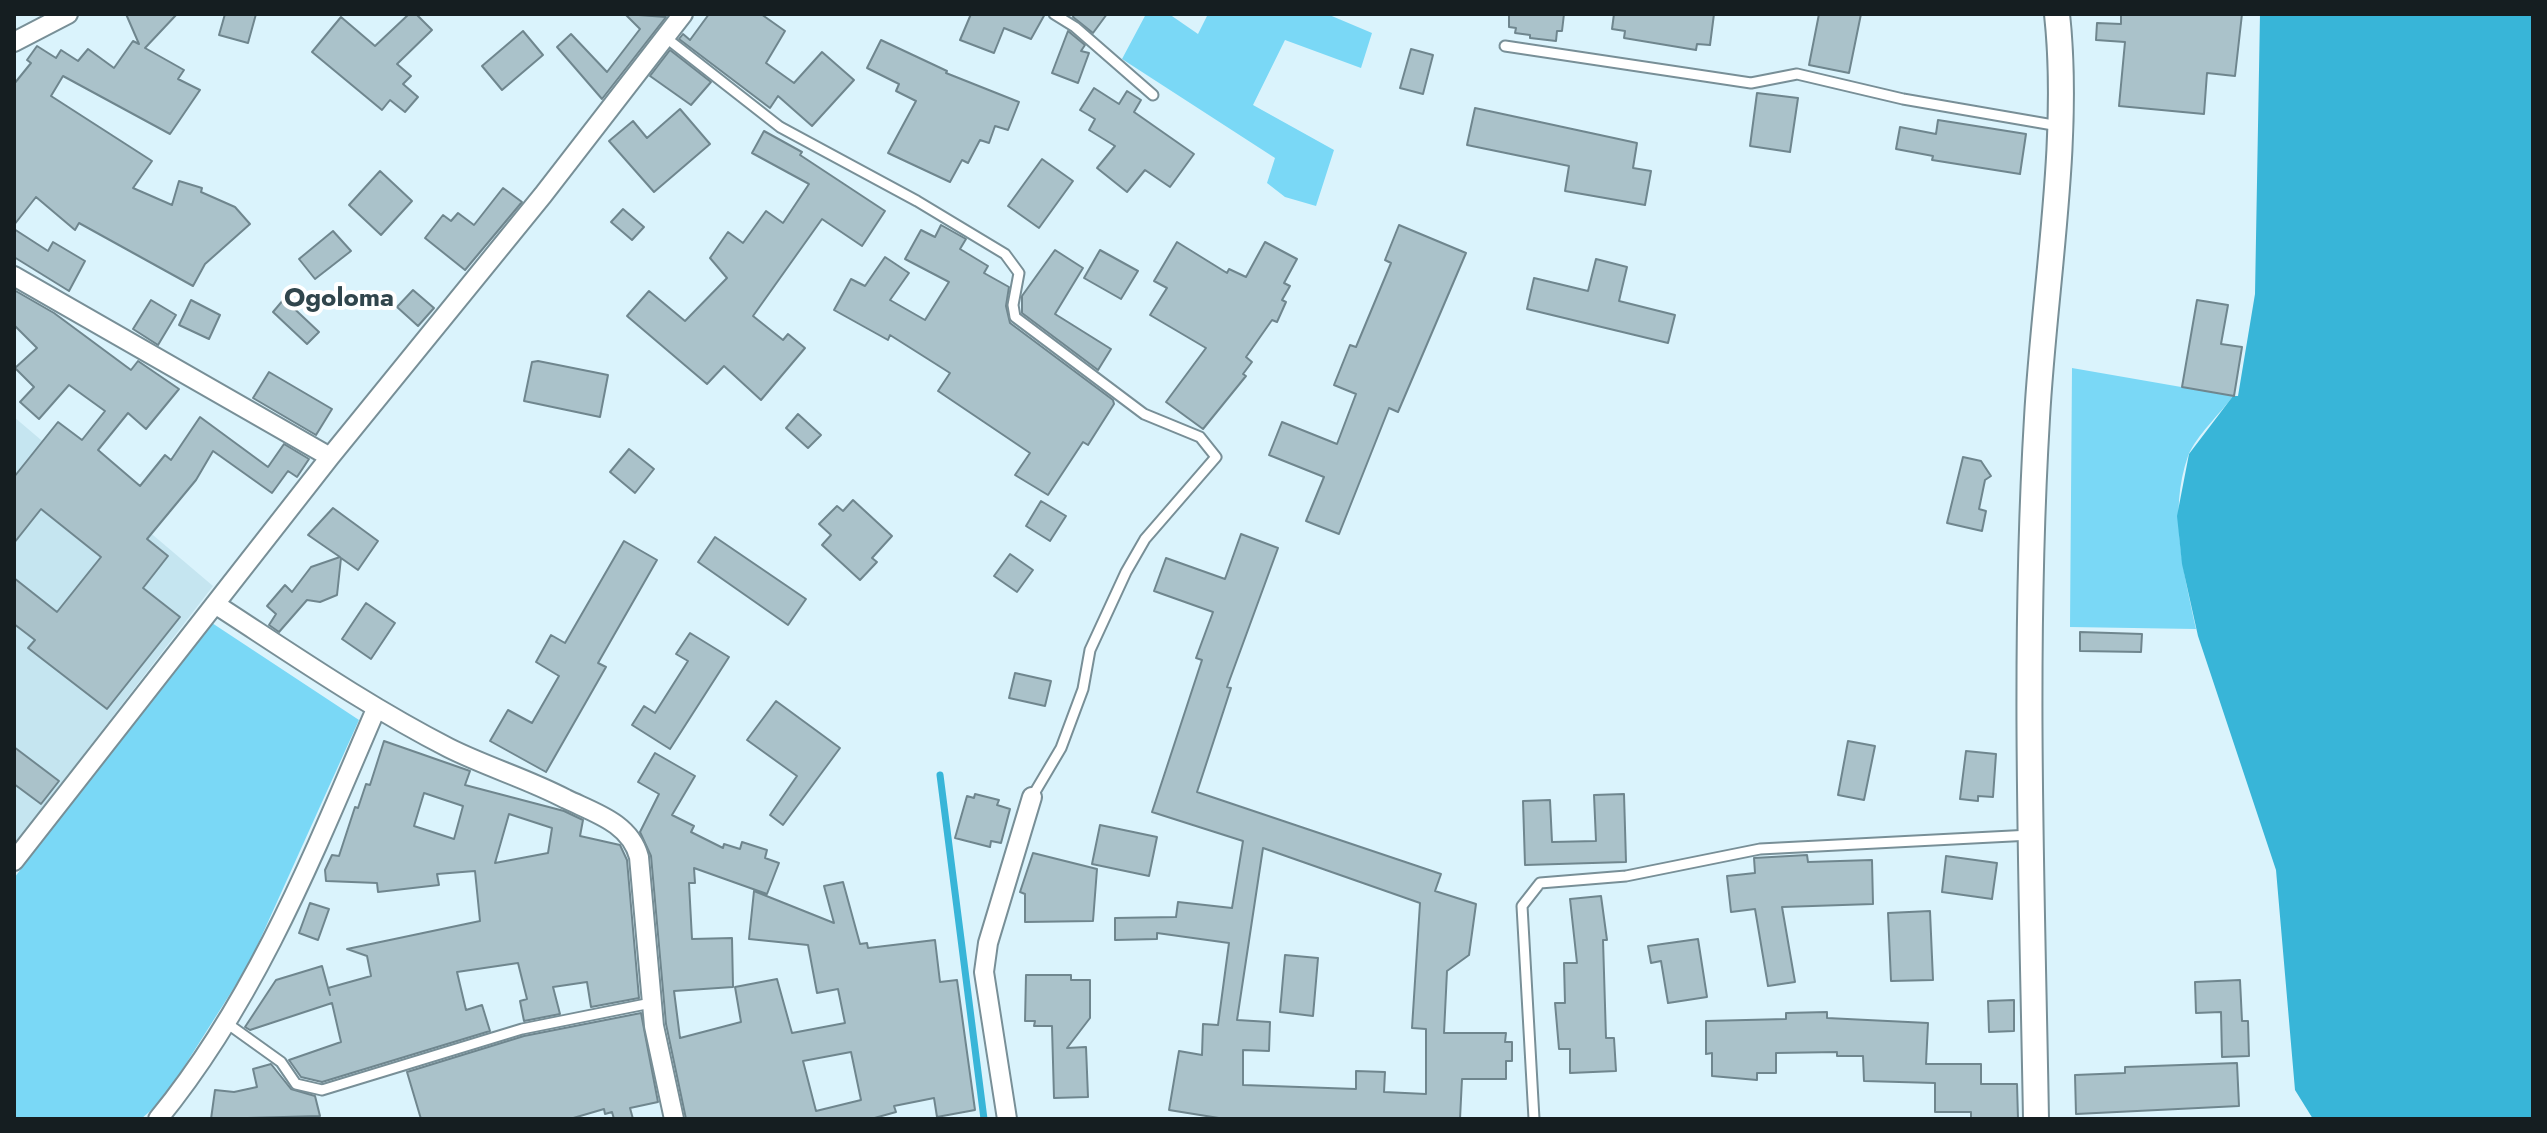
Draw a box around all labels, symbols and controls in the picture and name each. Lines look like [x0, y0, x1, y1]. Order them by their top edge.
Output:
district label: Ogoloma [284, 284, 394, 316]

